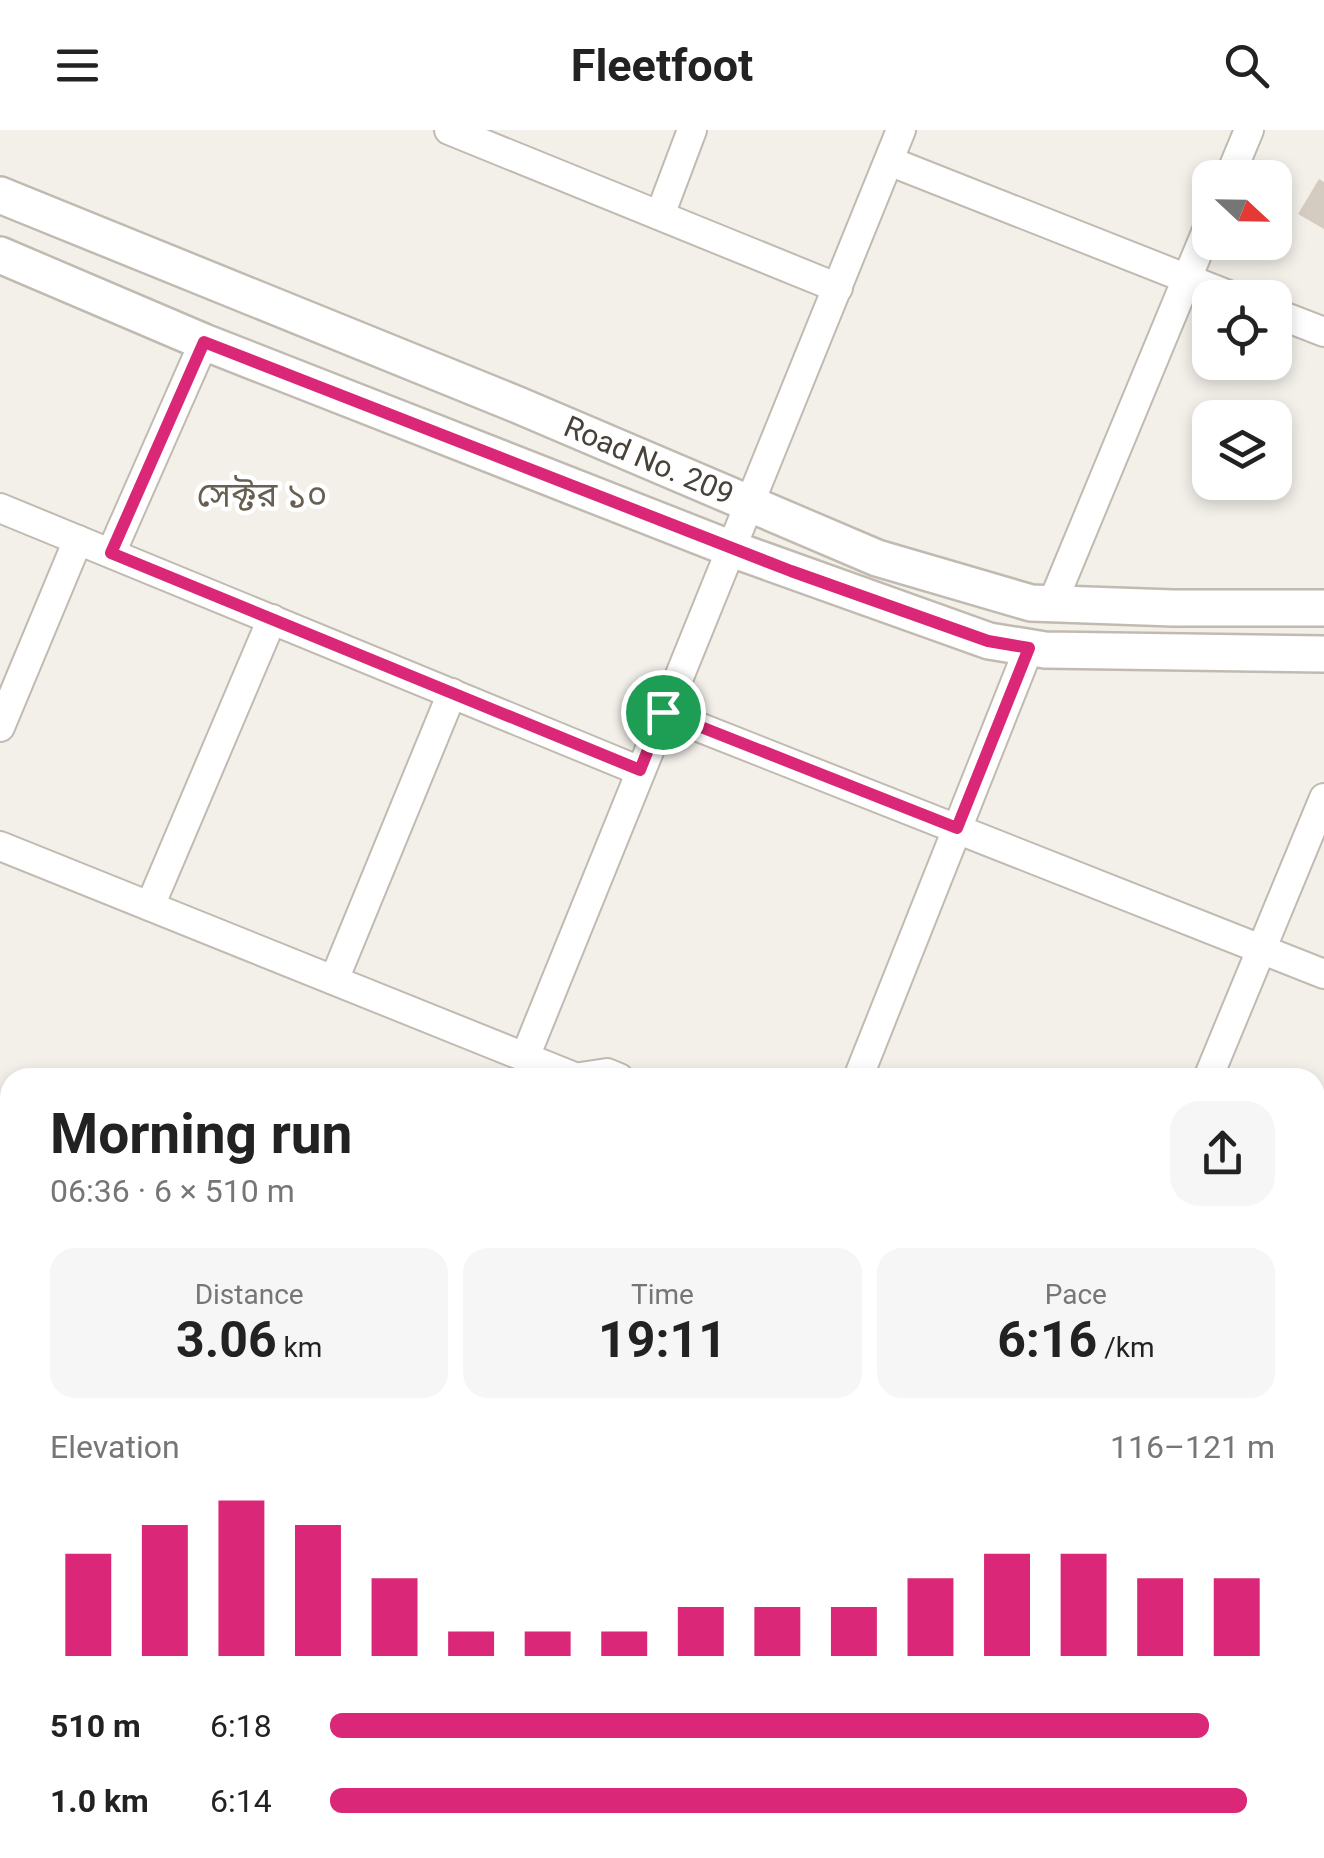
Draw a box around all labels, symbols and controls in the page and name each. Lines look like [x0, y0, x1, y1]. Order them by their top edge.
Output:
icon: menu [50, 38, 105, 93]
icon: search [1219, 38, 1274, 93]
text: Fleetfoot [571, 39, 753, 92]
north arrow [1192, 160, 1292, 260]
map controls [1192, 160, 1292, 500]
button: locate [1192, 280, 1292, 380]
button: layers [1192, 400, 1292, 500]
street label: Road No. 209 [559, 409, 739, 511]
district label: সেক্টর ১০ [197, 475, 327, 516]
pin [621, 670, 706, 755]
icon: arrive [636, 685, 691, 740]
button: share [1170, 1101, 1275, 1206]
text: Morning run [50, 1102, 352, 1166]
text: 06:36 · 6 × 510 m [50, 1172, 295, 1210]
text: Distance [195, 1278, 304, 1311]
text: Time [631, 1278, 694, 1311]
text: Pace [1045, 1278, 1107, 1311]
text: 3.06 [176, 1311, 277, 1369]
text: 19:11 [598, 1311, 727, 1369]
text: 6:16 [997, 1311, 1097, 1369]
text: km [277, 1331, 322, 1364]
text: /km [1097, 1331, 1155, 1364]
text: Elevation [50, 1428, 180, 1466]
text: 116–121 m [1110, 1428, 1275, 1466]
text: 510 m [50, 1707, 141, 1745]
text: 6:18 [210, 1707, 272, 1745]
text: 1.0 km [50, 1782, 149, 1820]
text: 6:14 [210, 1782, 272, 1820]

